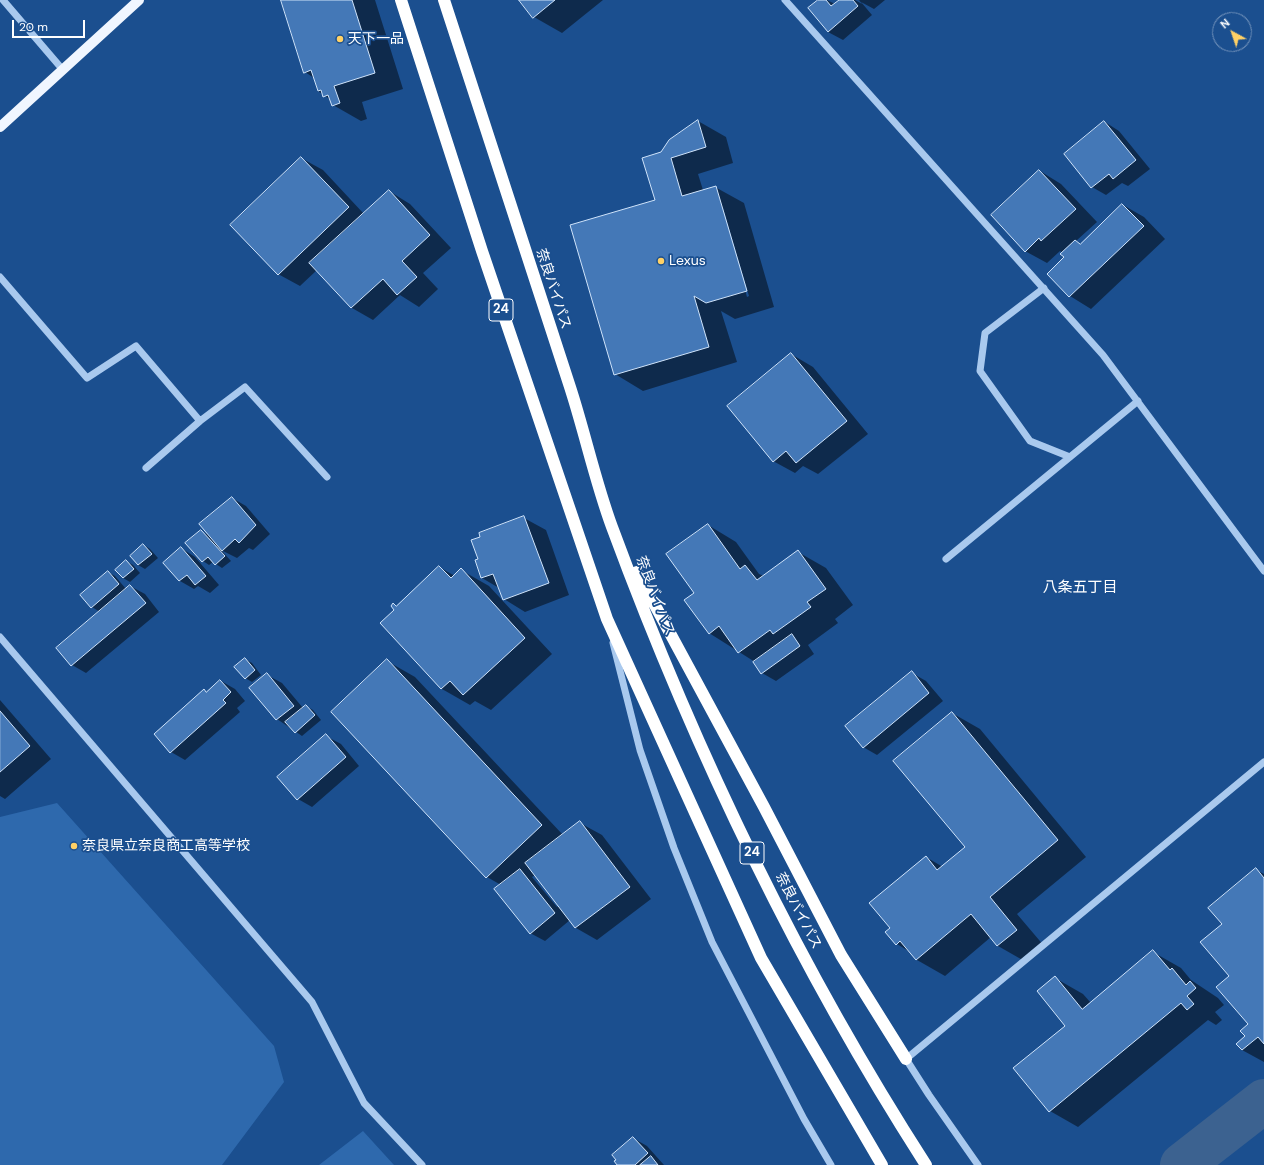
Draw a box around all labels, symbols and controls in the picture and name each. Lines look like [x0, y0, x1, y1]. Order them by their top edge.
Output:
scale bar [14, 12, 87, 38]
north arrow [1212, 12, 1252, 52]
text: N [1217, 16, 1233, 32]
text: 20 m [19, 19, 48, 35]
place label: 天下一品 [348, 31, 404, 47]
marker: 天下一品 [335, 34, 345, 44]
street label: 奈良バイパス [532, 246, 574, 332]
place label: Lexus [669, 253, 706, 269]
marker: Lexus [656, 256, 666, 266]
road number: 24 [489, 299, 513, 321]
street label: 奈良バイパス [632, 554, 678, 638]
district label: 八条五丁目 [1043, 579, 1117, 597]
place label: 奈良県立奈良商工高等学校 [82, 838, 250, 854]
marker: 奈良県立奈良商工高等学校 [69, 841, 79, 851]
road number: 24 [740, 842, 764, 864]
street label: 奈良バイパス [771, 870, 825, 952]

